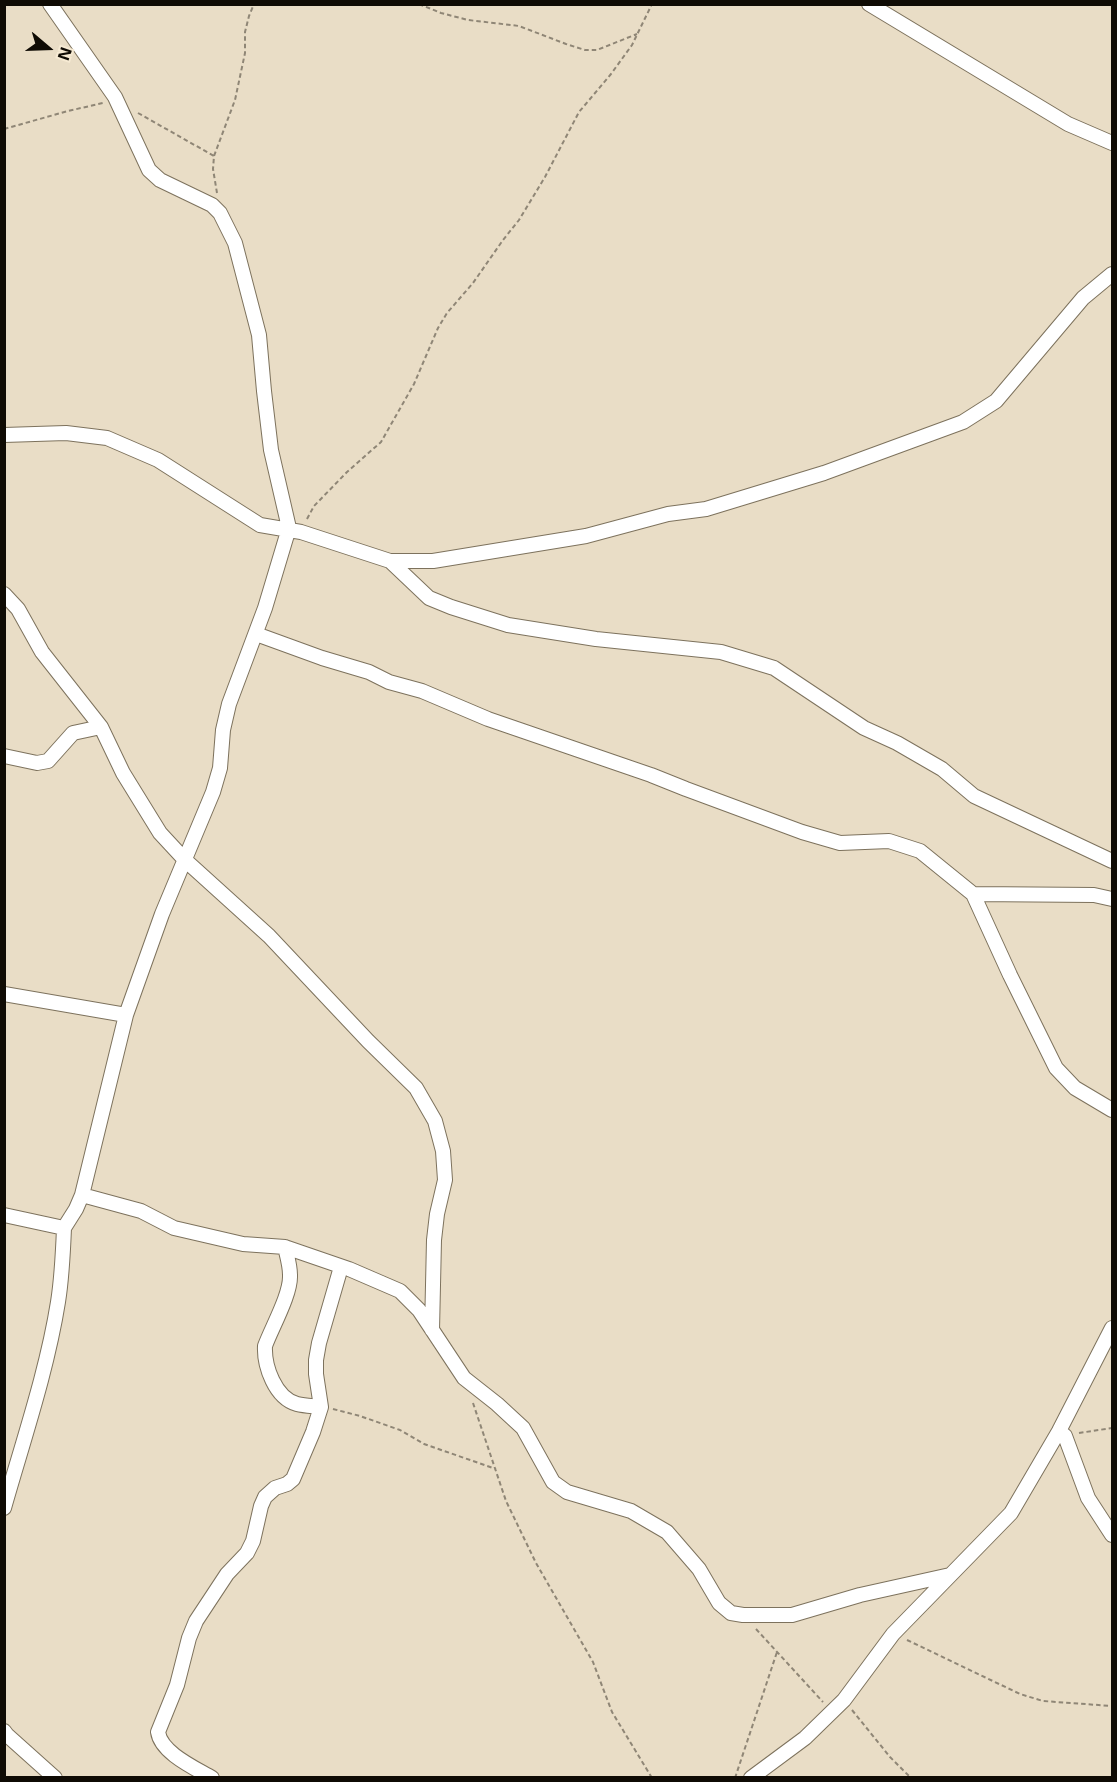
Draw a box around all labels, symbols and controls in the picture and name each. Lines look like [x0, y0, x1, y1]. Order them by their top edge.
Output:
north arrow [18, 18, 78, 78]
text: N [53, 44, 78, 64]

